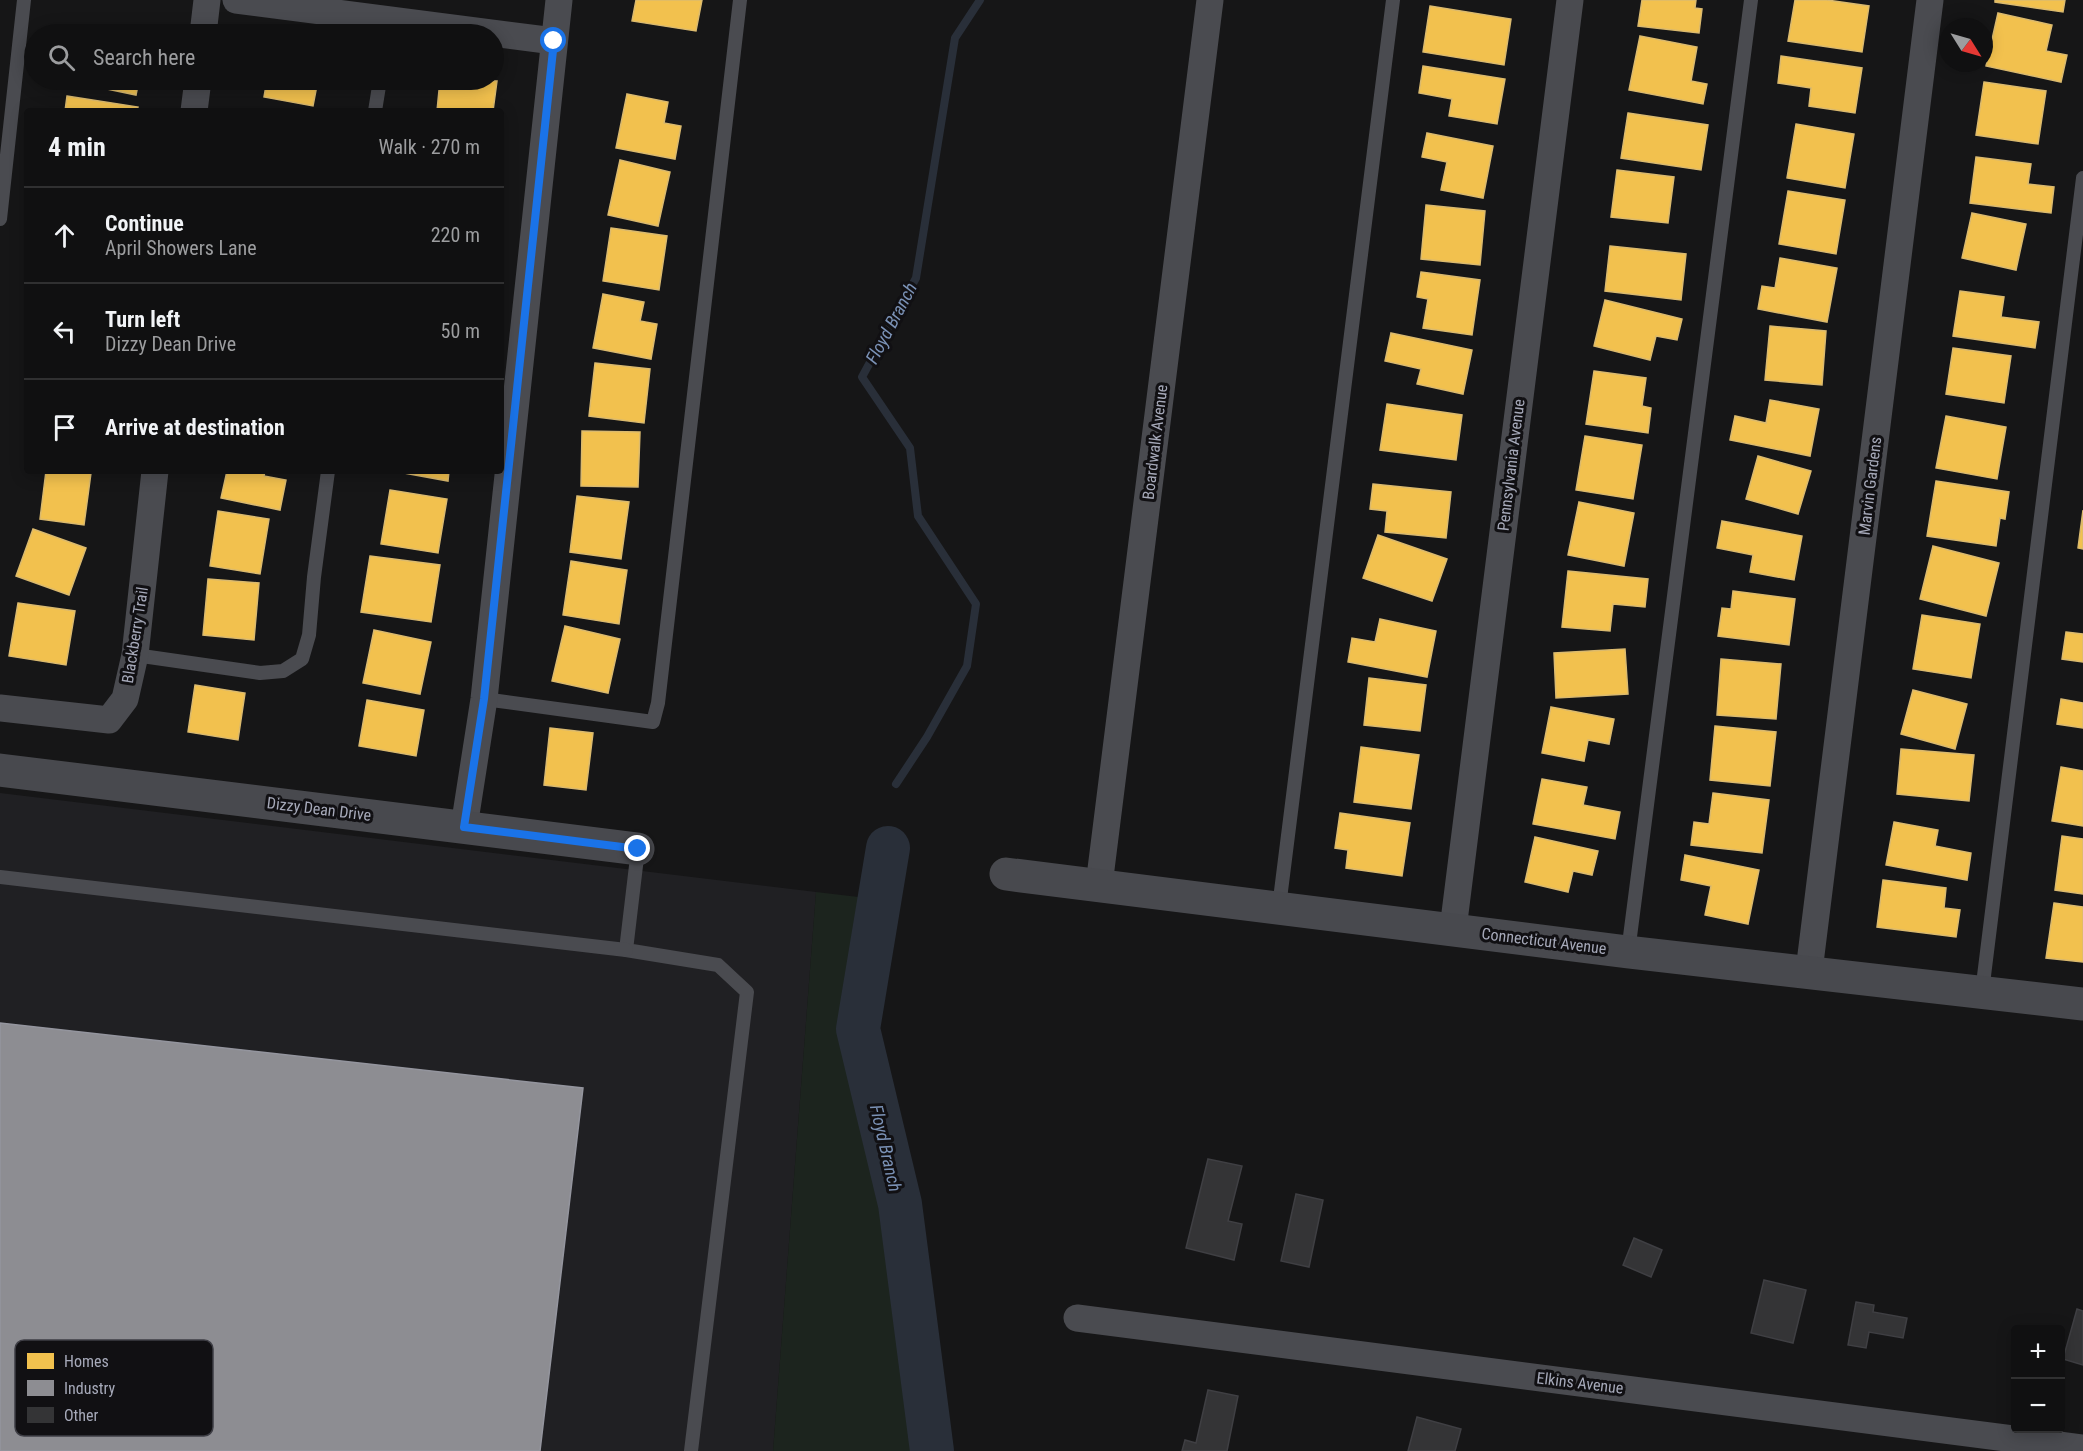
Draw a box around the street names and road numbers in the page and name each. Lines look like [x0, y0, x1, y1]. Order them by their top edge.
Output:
street label: Boardwalk Avenue [1139, 383, 1171, 501]
street label: Pennsylvania Avenue [1493, 398, 1529, 532]
street label: Marvin Gardens [1855, 436, 1885, 536]
street label: Blackberry Trail [118, 585, 152, 685]
street label: Dizzy Dean Drive [266, 793, 372, 825]
street label: Connecticut Avenue [1481, 924, 1607, 958]
street label: Elkins Avenue [1536, 1368, 1624, 1398]

